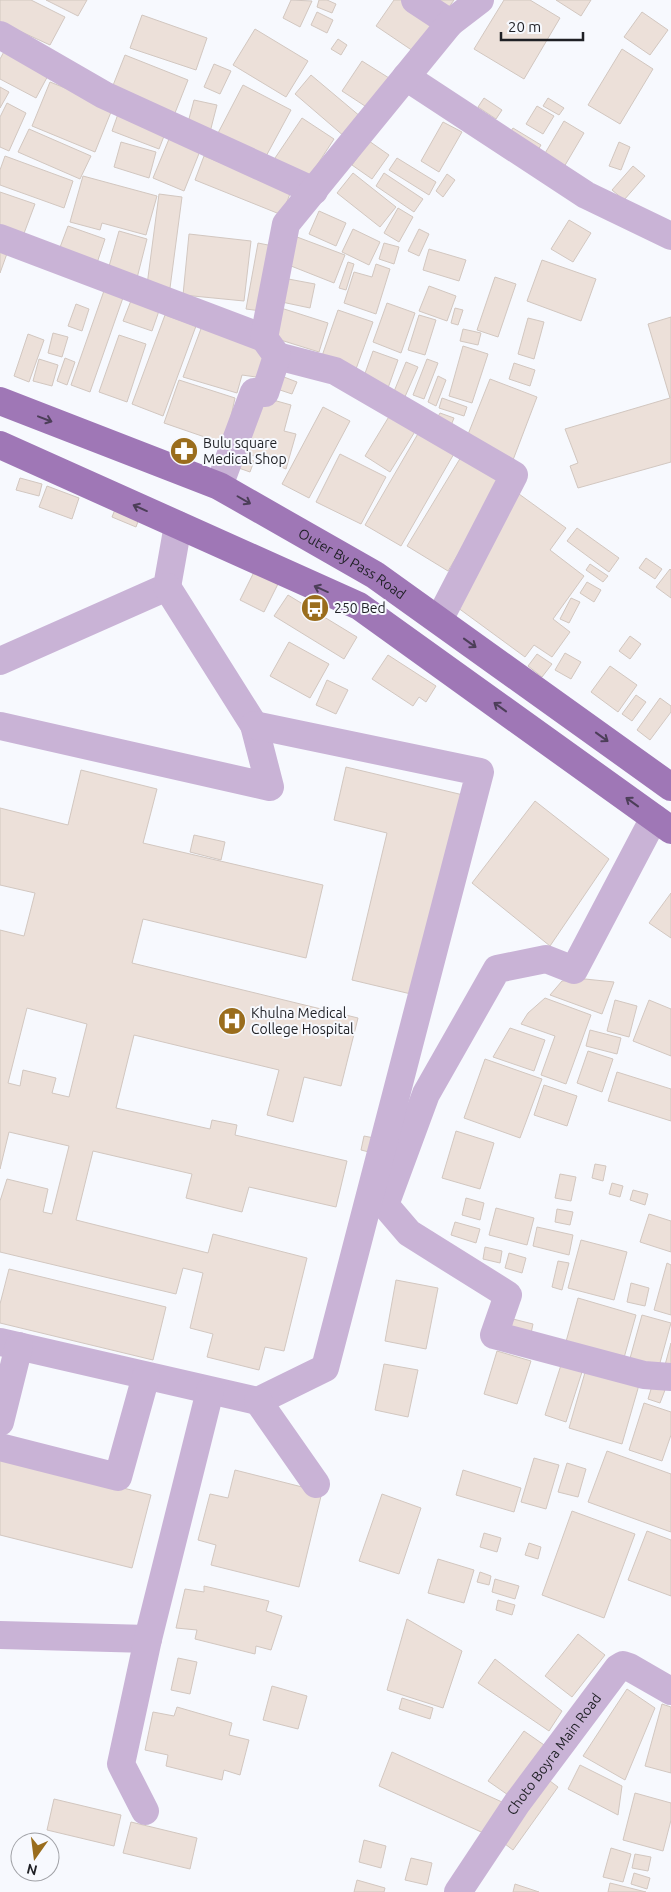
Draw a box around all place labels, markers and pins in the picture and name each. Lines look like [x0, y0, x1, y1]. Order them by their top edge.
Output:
place label: Bulu square Medical Shop [203, 435, 287, 467]
pharmacy icon: Bulu square Medical Shop [169, 436, 199, 466]
bus stop icon: 250 Bed [300, 593, 330, 623]
place label: 250 Bed [334, 600, 386, 616]
place label: Khulna Medical College Hospital [251, 1005, 354, 1037]
hospital icon: Khulna Medical College Hospital [217, 1006, 247, 1036]

